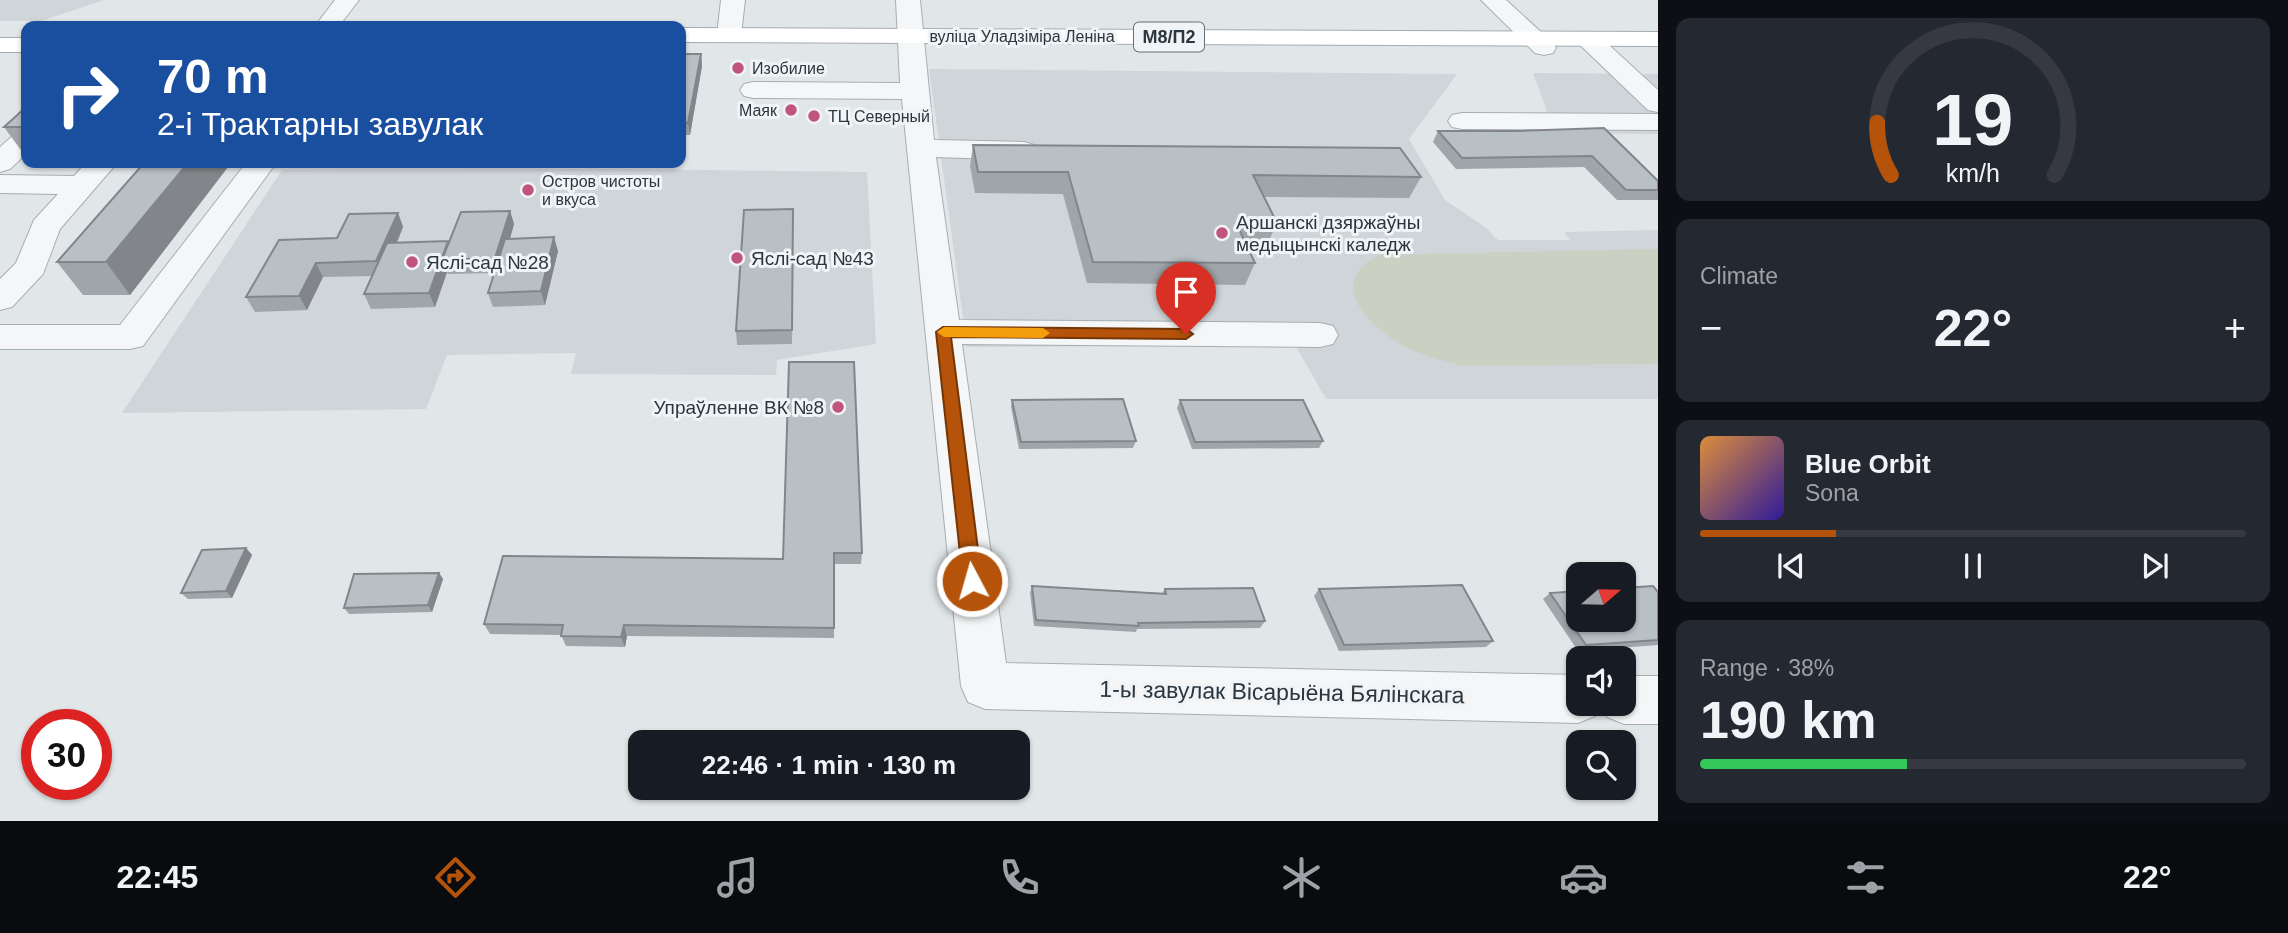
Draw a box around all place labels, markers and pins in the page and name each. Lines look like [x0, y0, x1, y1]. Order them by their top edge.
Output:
marker: Изобилие [730, 60, 746, 76]
place label: Изобилие [752, 60, 825, 77]
place label: Маяк [739, 102, 778, 119]
marker: Маяк [783, 102, 799, 118]
marker: ТЦ Северный [806, 108, 822, 124]
place label: ТЦ Северный [828, 108, 930, 125]
place label: Остров чистоты и вкуса [542, 173, 660, 208]
marker: Остров чистоты и вкуса [520, 182, 536, 198]
place label: Аршанскі дзяржаўны медыцынскі каледж [1236, 212, 1420, 255]
marker: Аршанскі дзяржаўны медыцынскі каледж [1214, 225, 1230, 241]
place label: Яслі-сад №43 [751, 248, 874, 269]
marker: Яслі-сад №43 [729, 250, 745, 266]
place label: Яслі-сад №28 [426, 252, 549, 273]
marker: Яслі-сад №28 [404, 254, 420, 270]
pin [1156, 262, 1216, 334]
place label: Упраўленне ВК №8 [653, 397, 824, 418]
marker: Упраўленне ВК №8 [830, 399, 846, 415]

